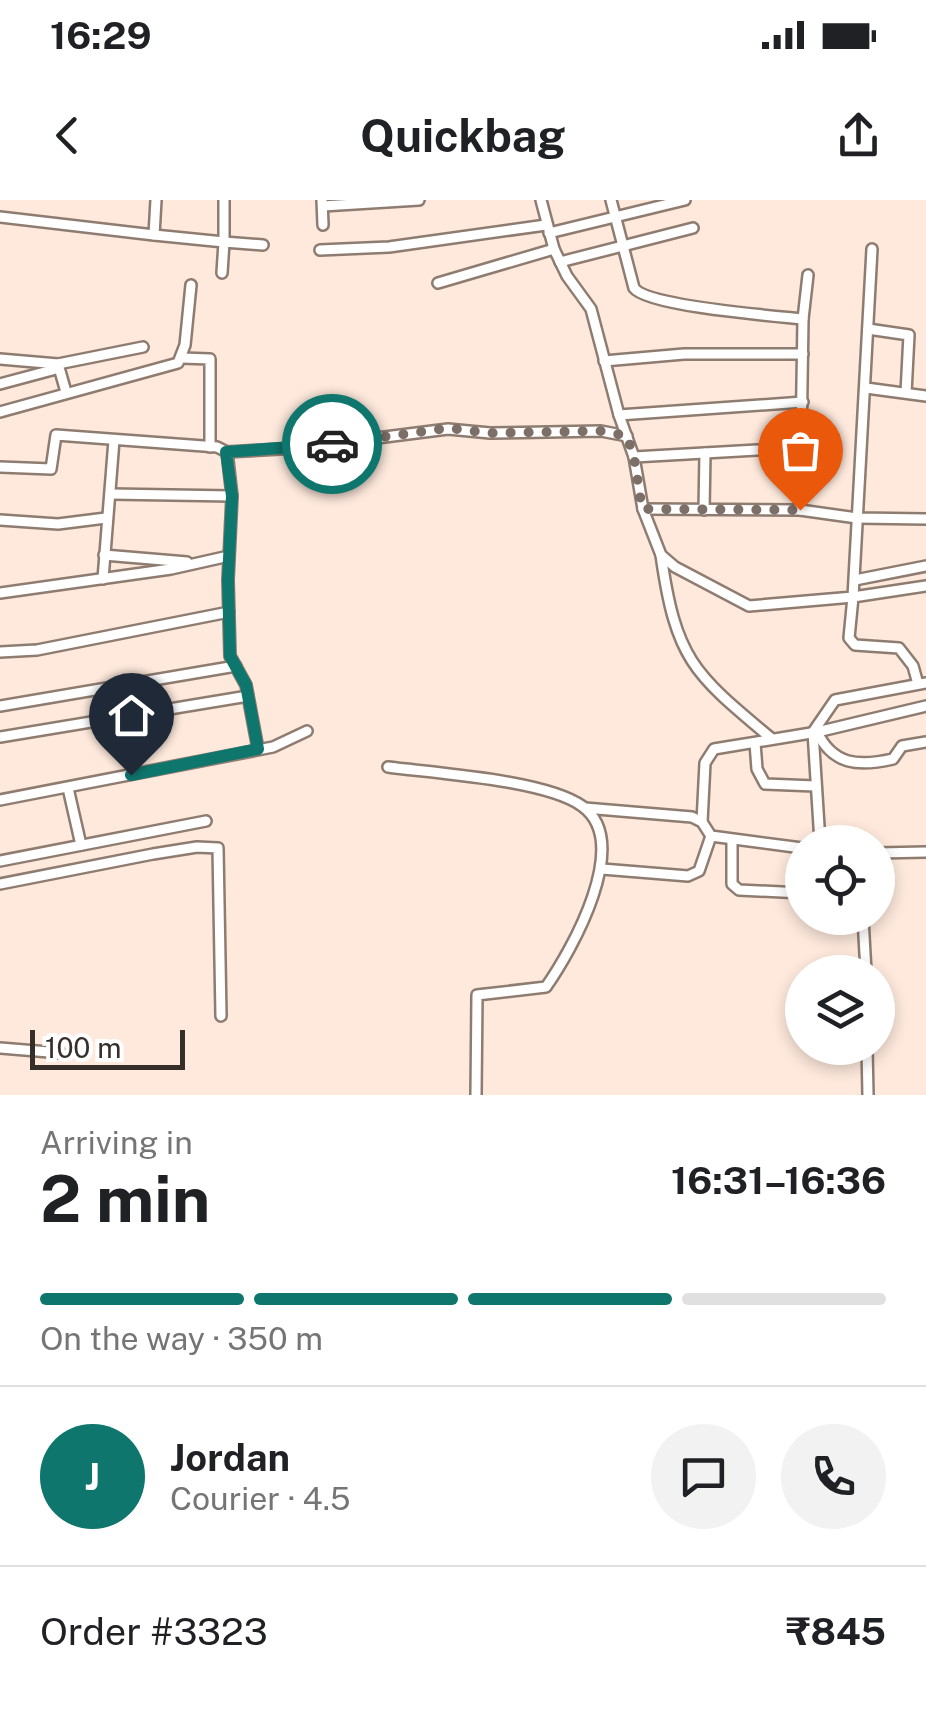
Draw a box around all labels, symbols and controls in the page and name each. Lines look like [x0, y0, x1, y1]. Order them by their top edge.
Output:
text: 16:29 [50, 13, 152, 58]
icon: back [40, 108, 95, 163]
icon: share [831, 108, 886, 163]
text: Quickbag [360, 109, 566, 162]
courier [282, 394, 382, 494]
pin [758, 408, 843, 511]
icon: car [305, 417, 360, 472]
icon: bag [773, 423, 828, 478]
pin [89, 673, 174, 776]
icon: home [104, 688, 159, 743]
map controls [785, 825, 895, 1065]
button: locate [785, 825, 895, 935]
button: layers [785, 955, 895, 1065]
scale bar [30, 1025, 185, 1070]
text: 100 m [45, 1031, 122, 1064]
text: Arriving in [40, 1124, 193, 1161]
text: 16:31–16:36 [671, 1158, 886, 1203]
text: 2 min [40, 1160, 210, 1237]
text: On the way · 350 m [40, 1320, 323, 1357]
button: chat [651, 1424, 756, 1529]
button: phone [781, 1424, 886, 1529]
text: Jordan [170, 1435, 290, 1480]
text: J [85, 1454, 100, 1499]
text: Courier · 4.5 [170, 1480, 350, 1517]
text: Order #3323 [40, 1609, 268, 1654]
text: ₹845 [786, 1609, 886, 1654]

